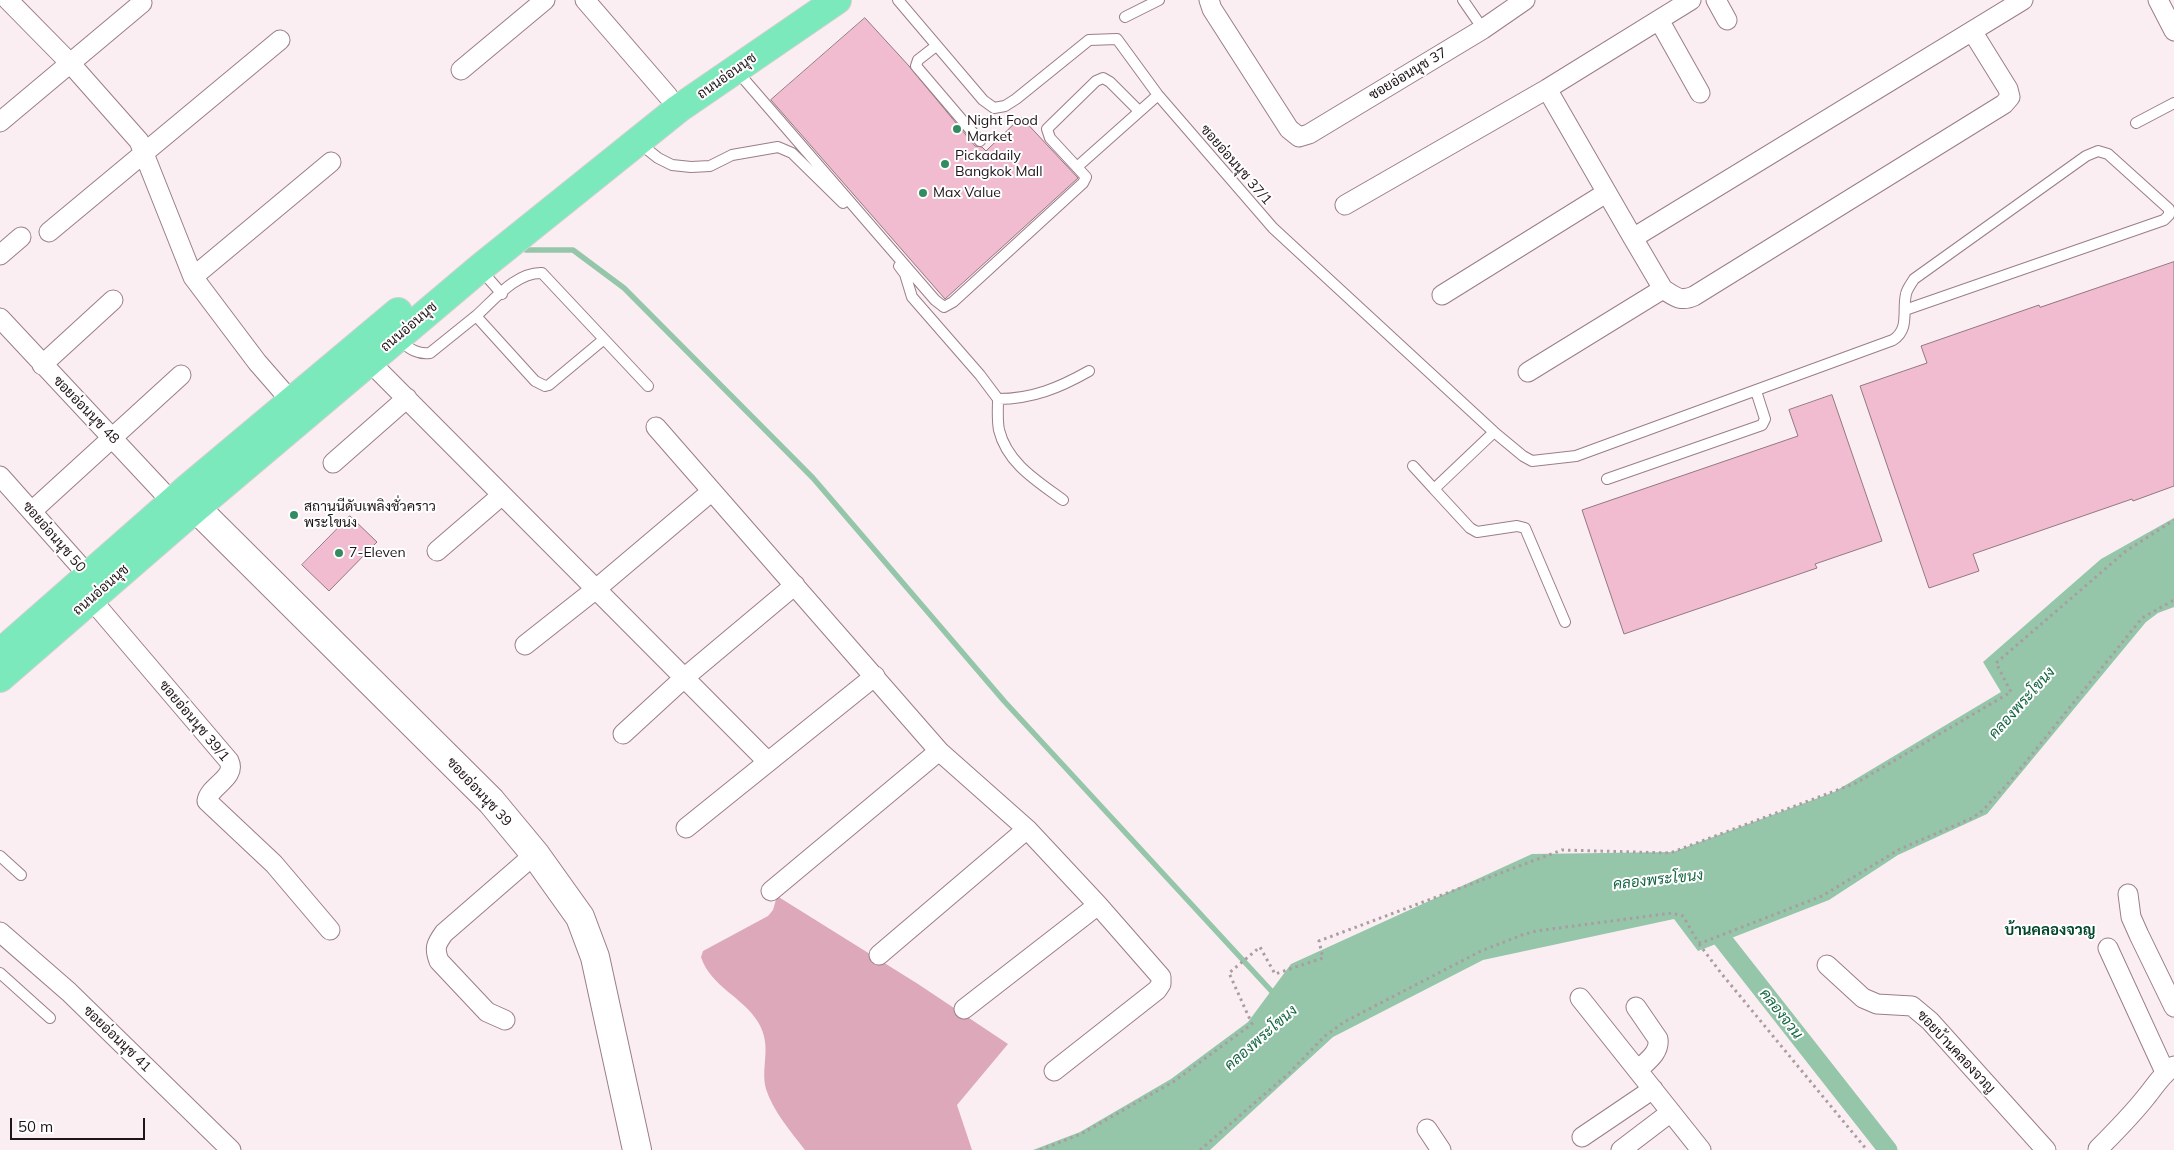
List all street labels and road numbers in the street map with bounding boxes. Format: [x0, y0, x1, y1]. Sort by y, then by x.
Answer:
street label: ซอยอ่อนนุช 37 [1366, 44, 1450, 104]
street label: ถนนอ่อนนุช [694, 49, 760, 103]
street label: ซอยอ่อนนุช 37/1 [1197, 122, 1275, 208]
street label: ถนนอ่อนนุช [377, 298, 441, 356]
street label: ซอยอ่อนนุช 48 [49, 372, 123, 448]
street label: ซอยอ่อนนุช 50 [19, 498, 89, 576]
street label: ถนนอ่อนนุช [70, 561, 132, 619]
street label: ซอยอ่อนนุช 39/1 [155, 677, 233, 765]
street label: ซอยอ่อนนุช 39 [443, 754, 515, 830]
street label: ซอยอ่อนนุช 41 [79, 1002, 155, 1076]
street label: ซอยบ้านคลองจวญ [1913, 1007, 1999, 1097]

